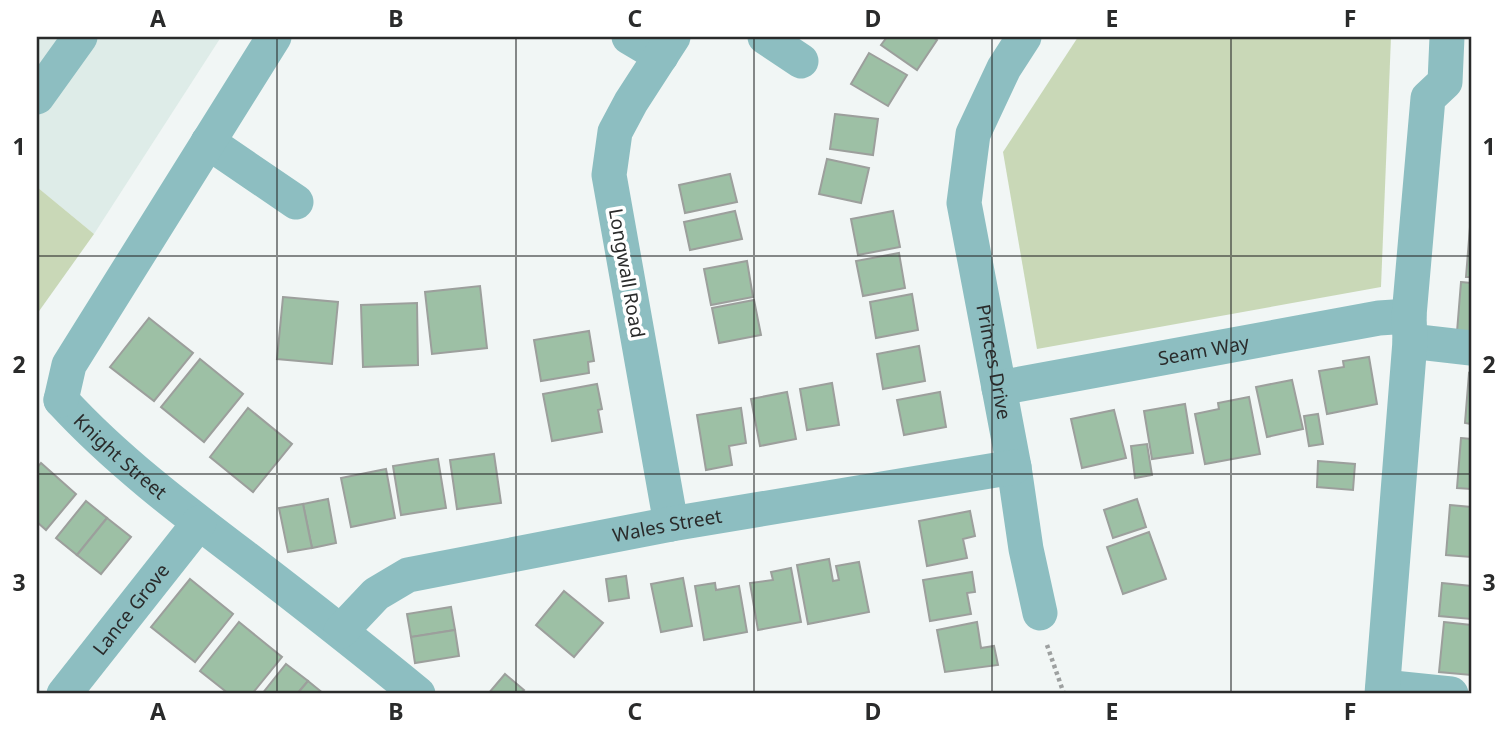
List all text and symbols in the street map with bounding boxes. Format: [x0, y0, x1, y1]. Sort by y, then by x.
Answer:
text: A [150, 2, 166, 34]
text: B [388, 2, 404, 34]
text: C [628, 2, 643, 34]
text: D [865, 2, 881, 34]
text: E [1106, 2, 1118, 34]
text: F [1344, 2, 1356, 34]
text: 1 [12, 130, 26, 162]
text: 1 [1482, 130, 1496, 162]
street label: Longwall Road [603, 206, 651, 340]
street label: Princes Drive [970, 302, 1018, 422]
street label: Seam Way [1156, 329, 1252, 371]
text: 2 [12, 348, 26, 380]
text: 2 [1482, 348, 1496, 380]
street label: Knight Street [68, 408, 173, 505]
street label: Wales Street [610, 503, 724, 548]
street label: Lance Grove [87, 558, 175, 660]
text: 3 [12, 566, 26, 598]
text: 3 [1482, 566, 1496, 598]
text: A [150, 695, 166, 727]
text: B [388, 695, 404, 727]
text: C [628, 695, 643, 727]
text: D [865, 695, 881, 727]
text: E [1106, 695, 1118, 727]
text: F [1344, 695, 1356, 727]

